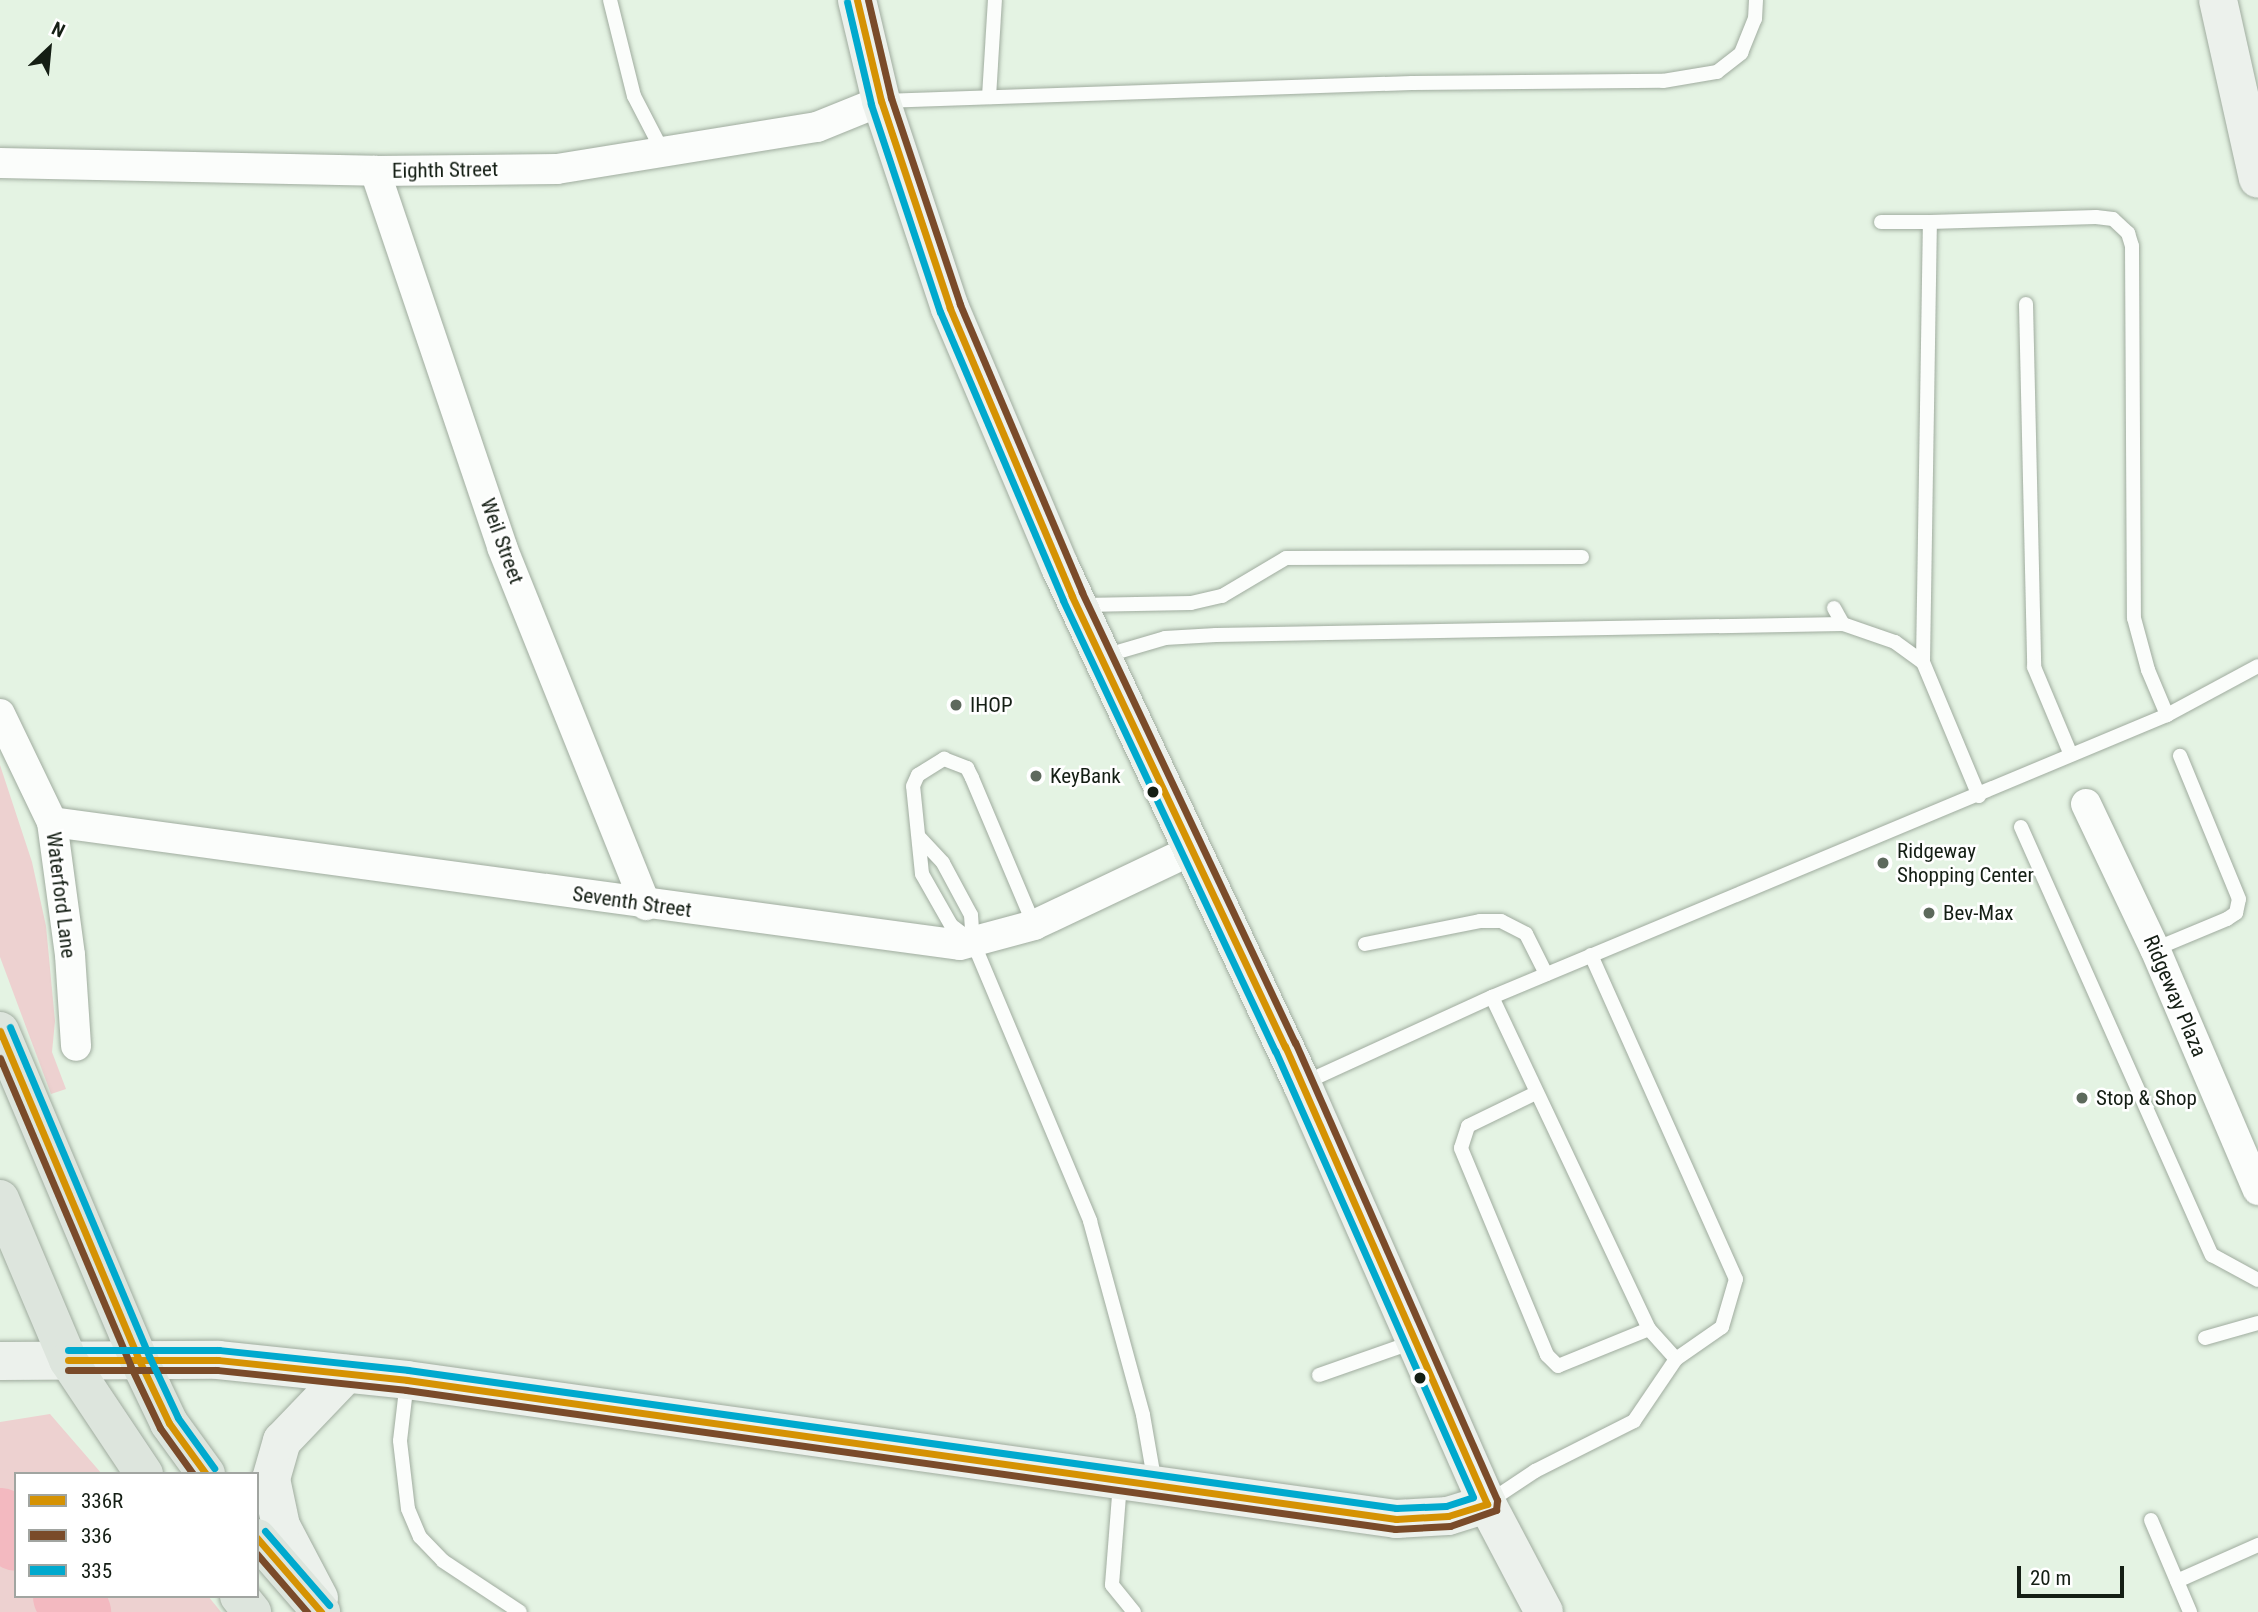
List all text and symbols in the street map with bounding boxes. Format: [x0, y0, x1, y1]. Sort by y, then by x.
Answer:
north arrow [14, 14, 84, 84]
text: N [48, 17, 69, 43]
street label: Eighth Street [392, 156, 498, 184]
street label: Weil Street [475, 495, 529, 587]
place label: IHOP [970, 692, 1013, 718]
marker: IHOP [948, 697, 964, 713]
place label: KeyBank [1050, 763, 1121, 789]
marker: KeyBank [1028, 768, 1044, 784]
unlabelled marker [1146, 785, 1160, 799]
street label: Waterford Lane [41, 830, 81, 960]
place label: Ridgeway Shopping Center [1897, 838, 2034, 888]
marker: Ridgeway Shopping Center [1875, 855, 1891, 871]
street label: Seventh Street [571, 881, 693, 923]
place label: Bev-Max [1943, 900, 2014, 926]
marker: Bev-Max [1921, 905, 1937, 921]
street label: Ridgeway Plaza [2138, 931, 2212, 1061]
place label: Stop & Shop [2096, 1085, 2197, 1111]
marker: Stop & Shop [2074, 1090, 2090, 1106]
unlabelled marker [1413, 1371, 1427, 1385]
legend [14, 1472, 259, 1598]
text: 336R [81, 1489, 123, 1513]
text: 336 [81, 1524, 112, 1548]
scale bar [2020, 1552, 2127, 1596]
text: 335 [81, 1559, 112, 1583]
text: 20 m [2030, 1566, 2071, 1590]

